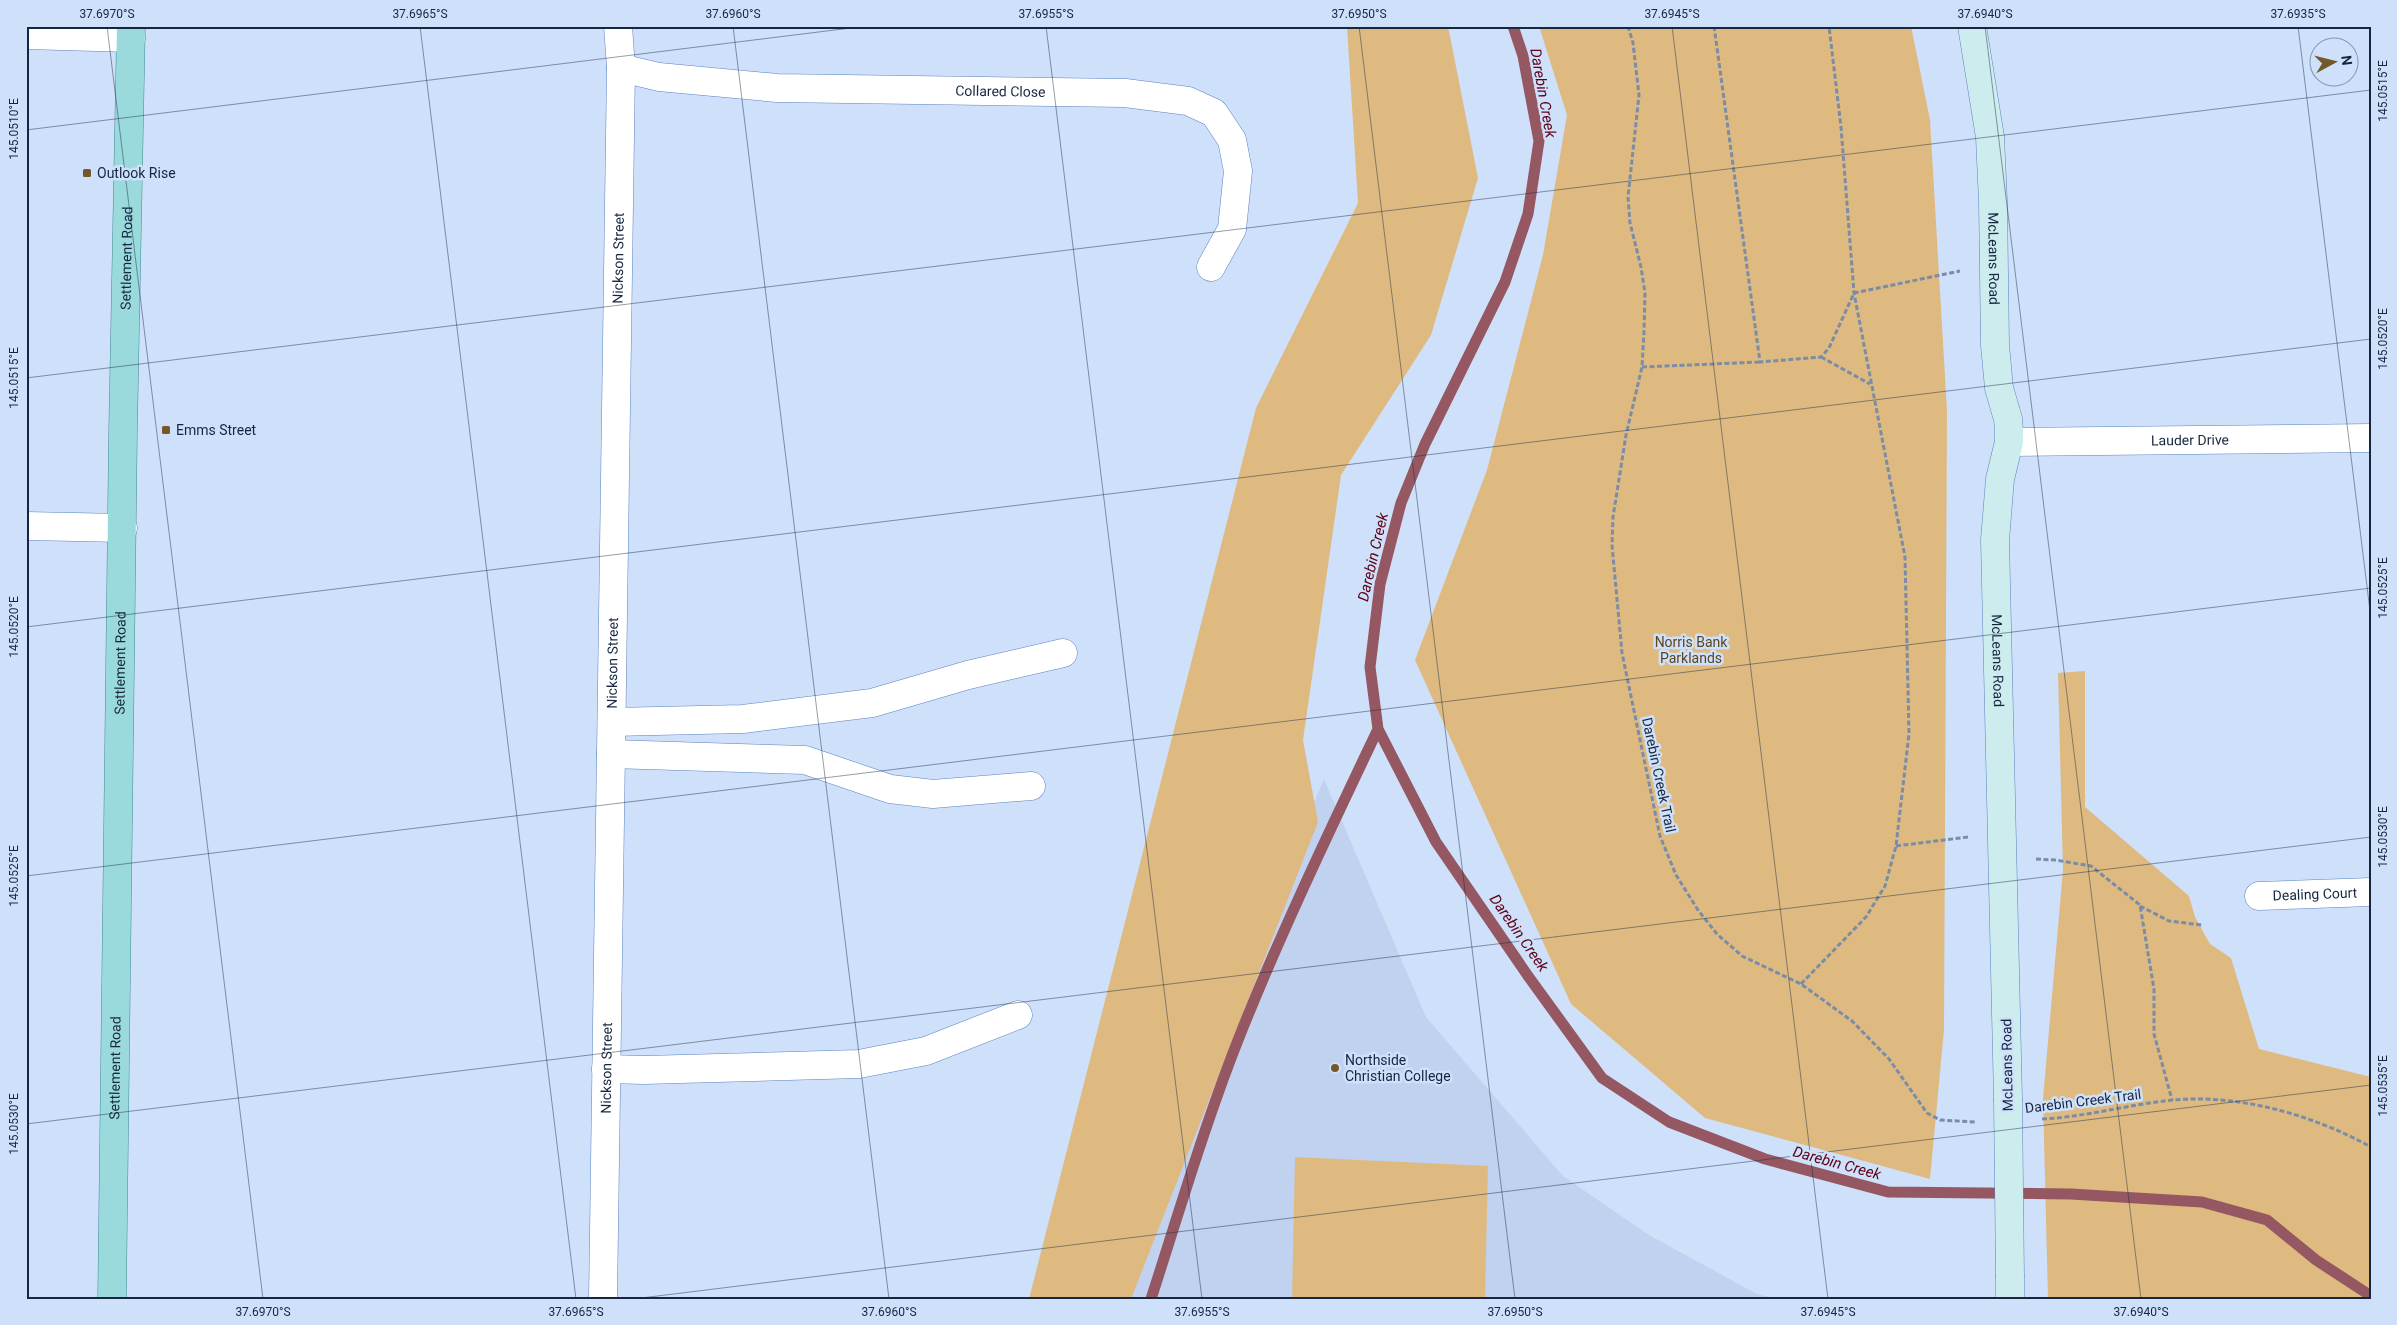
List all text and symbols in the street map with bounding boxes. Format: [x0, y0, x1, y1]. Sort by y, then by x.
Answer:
text: 37.6970°S [79, 7, 135, 21]
text: 37.6965°S [392, 7, 448, 21]
text: 37.6960°S [705, 7, 761, 21]
text: 37.6955°S [1018, 7, 1074, 21]
text: 37.6950°S [1331, 7, 1387, 21]
text: 37.6945°S [1644, 7, 1700, 21]
text: 37.6940°S [1957, 7, 2013, 21]
text: 37.6935°S [2270, 7, 2326, 21]
north arrow [2310, 38, 2360, 88]
water label: Darebin Creek [1526, 47, 1560, 140]
text: N [2338, 55, 2355, 66]
text: 145.0515°E [2376, 60, 2390, 122]
street label: Collared Close [955, 83, 1046, 100]
text: 145.0510°E [7, 98, 21, 160]
place label: Outlook Rise [97, 165, 176, 181]
marker: Outlook Rise [81, 167, 93, 179]
street label: Settlement Road [117, 206, 135, 310]
street label: Nickson Street [610, 212, 627, 304]
street label: McLeans Road [1985, 212, 2002, 305]
text: 145.0520°E [2376, 308, 2390, 370]
text: 145.0515°E [7, 347, 21, 409]
place label: Emms Street [176, 422, 257, 438]
marker: Emms Street [160, 424, 172, 436]
street label: Lauder Drive [2151, 432, 2229, 448]
water label: Darebin Creek [1354, 510, 1392, 603]
text: 145.0525°E [2376, 557, 2390, 619]
text: 145.0520°E [7, 596, 21, 658]
street label: Settlement Road [111, 611, 129, 715]
street label: McLeans Road [1989, 614, 2007, 707]
street label: Nickson Street [604, 617, 621, 709]
park label: Norris Bank Parklands [1655, 634, 1728, 666]
street label: Darebin Creek Trail [1639, 716, 1679, 834]
text: 145.0530°E [2376, 806, 2390, 868]
text: 145.0525°E [7, 845, 21, 907]
street label: Dealing Court [2272, 884, 2358, 904]
water label: Darebin Creek [1486, 891, 1553, 976]
street label: Settlement Road [106, 1016, 124, 1120]
street label: McLeans Road [1998, 1019, 2016, 1111]
street label: Nickson Street [598, 1022, 615, 1114]
place label: Northside Christian College [1345, 1052, 1451, 1084]
text: 145.0535°E [2376, 1055, 2390, 1117]
marker: Northside Christian College [1329, 1062, 1341, 1074]
street label: Darebin Creek Trail [2024, 1086, 2142, 1116]
text: 145.0530°E [7, 1093, 21, 1155]
water label: Darebin Creek [1791, 1143, 1884, 1184]
text: 37.6970°S [235, 1305, 291, 1319]
text: 37.6965°S [548, 1305, 604, 1319]
text: 37.6960°S [861, 1305, 917, 1319]
text: 37.6955°S [1174, 1305, 1230, 1319]
text: 37.6950°S [1487, 1305, 1543, 1319]
text: 37.6945°S [1800, 1305, 1856, 1319]
text: 37.6940°S [2113, 1305, 2169, 1319]

